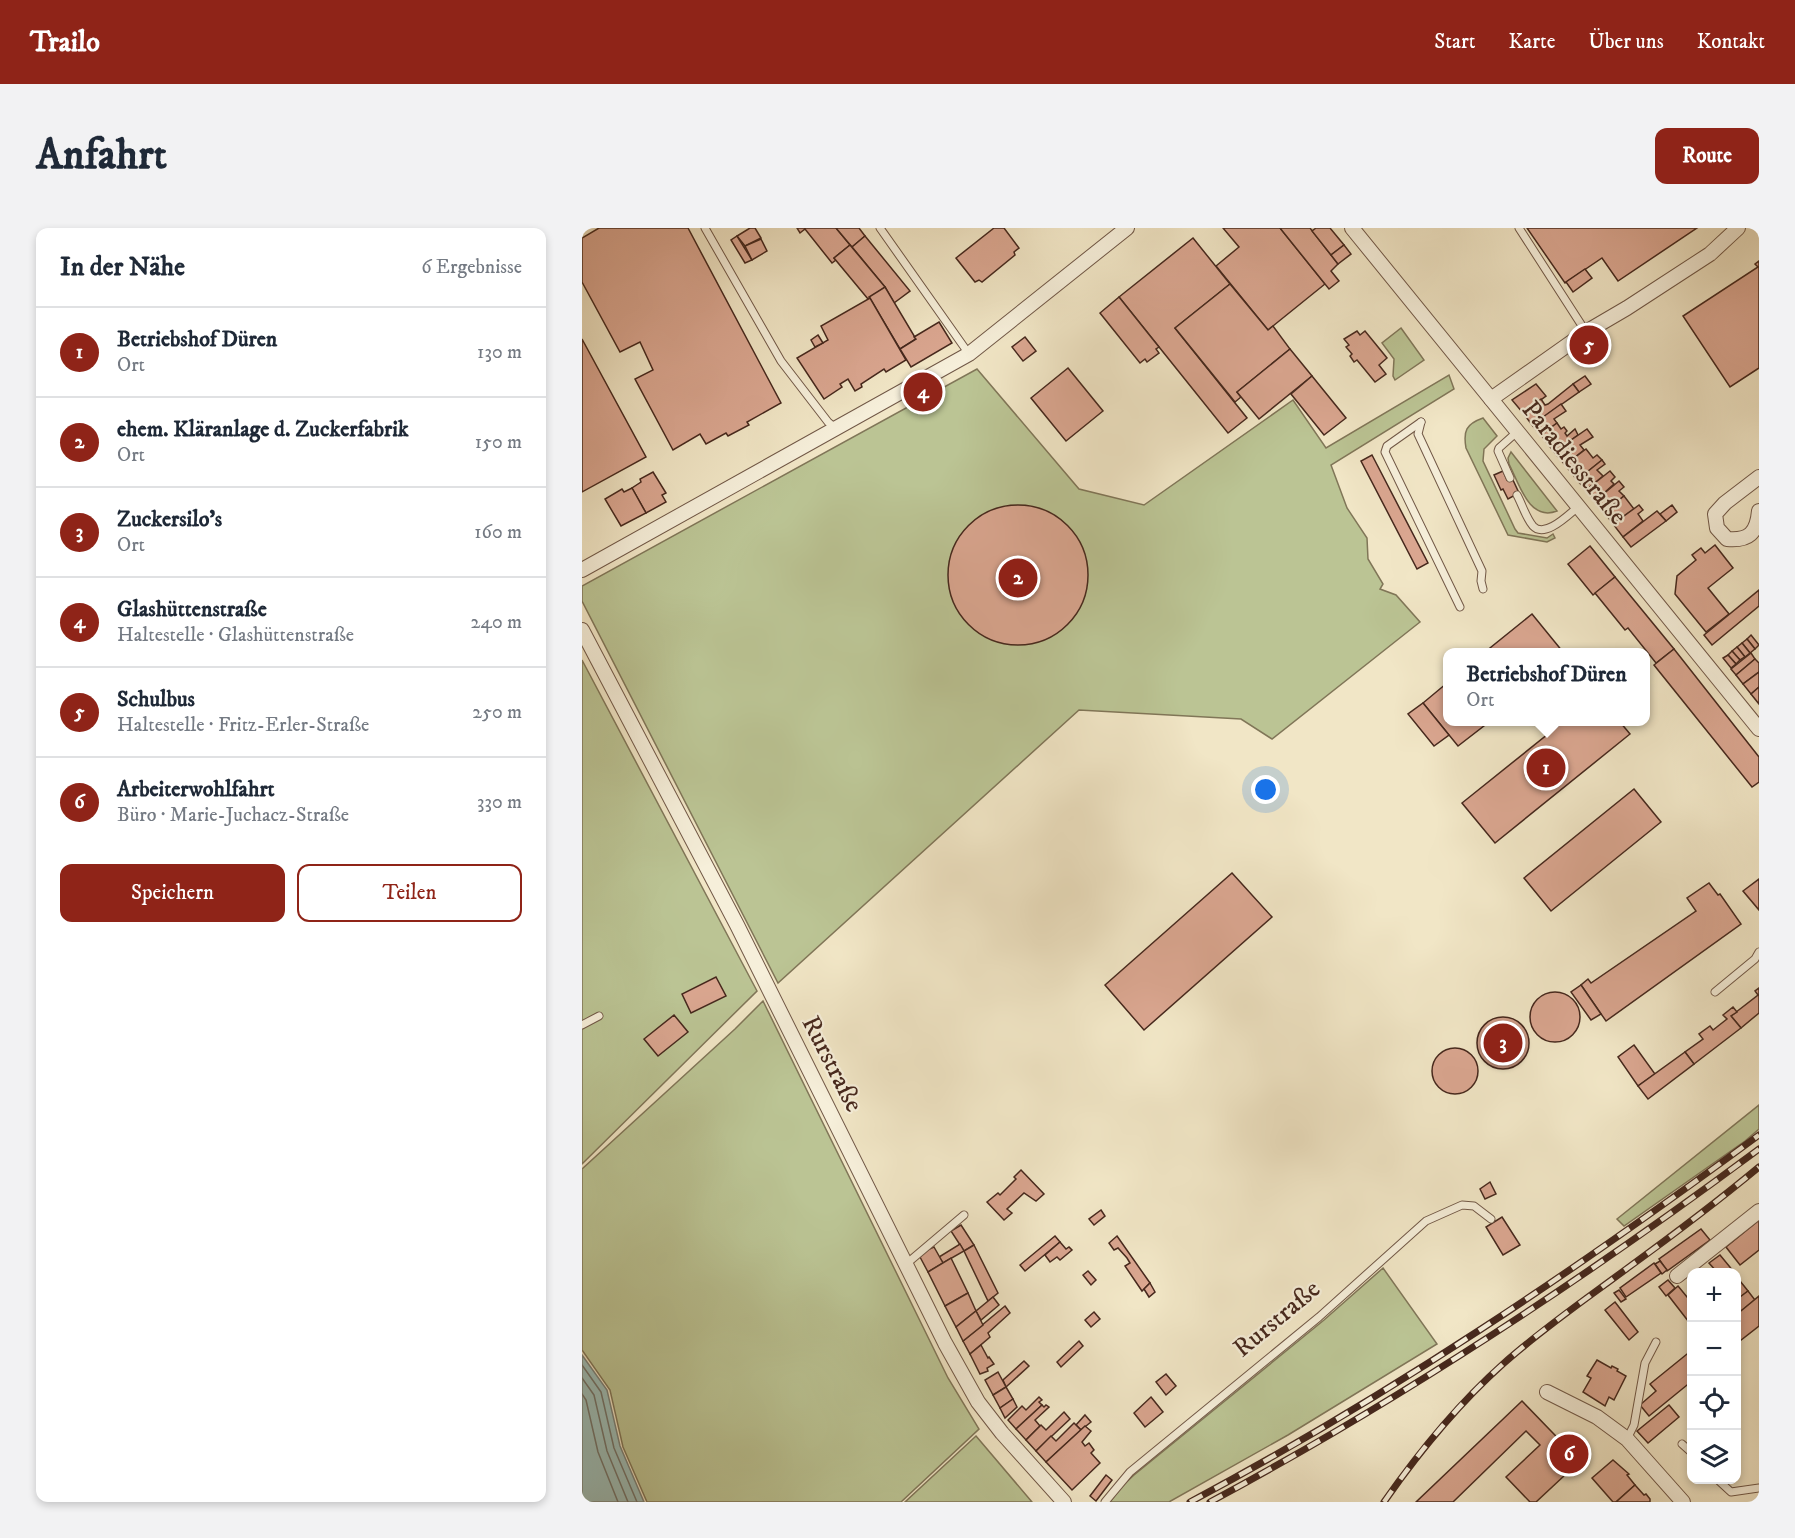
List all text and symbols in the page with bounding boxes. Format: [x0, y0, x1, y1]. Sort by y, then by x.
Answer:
text: Trailo [30, 25, 100, 60]
text: Start [1434, 29, 1476, 55]
text: Karte [1509, 29, 1555, 55]
text: Über uns [1588, 29, 1664, 55]
text: Kontakt [1697, 29, 1765, 55]
button: Route [1655, 128, 1759, 184]
text: Anfahrt [36, 130, 167, 182]
text: In der Nähe [60, 251, 185, 284]
text: 6 Ergebnisse [421, 255, 522, 280]
pin: 5 [1570, 322, 1608, 368]
text: Betriebshof Düren [117, 326, 277, 353]
text: 1 [76, 340, 83, 365]
text: 130 m [477, 340, 522, 365]
text: Ort [117, 353, 145, 378]
pin: 4 [904, 370, 942, 414]
street label: Paradiesstraße [1514, 394, 1634, 532]
text: ehem. Kläranlage d. Zuckerfabrik [117, 416, 409, 443]
text: 2 [75, 430, 84, 455]
text: 150 m [475, 430, 522, 455]
text: Ort [117, 443, 145, 468]
text: Zuckersilo's [117, 506, 222, 533]
text: 3 [76, 520, 83, 545]
text: 160 m [474, 520, 522, 545]
text: Ort [117, 533, 145, 558]
pin: 2 [998, 556, 1038, 600]
text: Glashüttenstraße [117, 596, 267, 623]
text: 4 [74, 610, 85, 635]
text: 240 m [471, 610, 522, 635]
text: Haltestelle · Glashüttenstraße [117, 623, 354, 648]
popup [1443, 648, 1650, 726]
text: Betriebshof Düren [1466, 661, 1627, 688]
text: Schulbus [117, 686, 195, 713]
text: Ort [1466, 688, 1494, 713]
text: 5 [75, 700, 84, 725]
text: 250 m [472, 700, 522, 725]
text: Haltestelle · Fritz-Erler-Straße [117, 713, 369, 738]
pin: 1 [1526, 746, 1566, 790]
your location [1251, 775, 1280, 804]
text: Arbeiterwohlfahrt [117, 776, 275, 803]
text: 6 [74, 790, 85, 815]
text: 330 m [477, 790, 522, 815]
text: Büro · Marie-Juchacz-Straße [117, 803, 349, 828]
button: Speichern [60, 864, 285, 922]
button: Teilen [297, 864, 522, 922]
street label: Rurstraße [794, 1010, 870, 1118]
pin: 3 [1484, 1020, 1522, 1066]
map controls [1687, 1268, 1741, 1484]
button: + [1687, 1268, 1741, 1322]
street label: Rurstraße [1227, 1273, 1327, 1365]
button: − [1687, 1322, 1741, 1376]
button: locate [1687, 1376, 1741, 1430]
button: layers [1687, 1430, 1741, 1484]
pin: 6 [1550, 1432, 1588, 1476]

